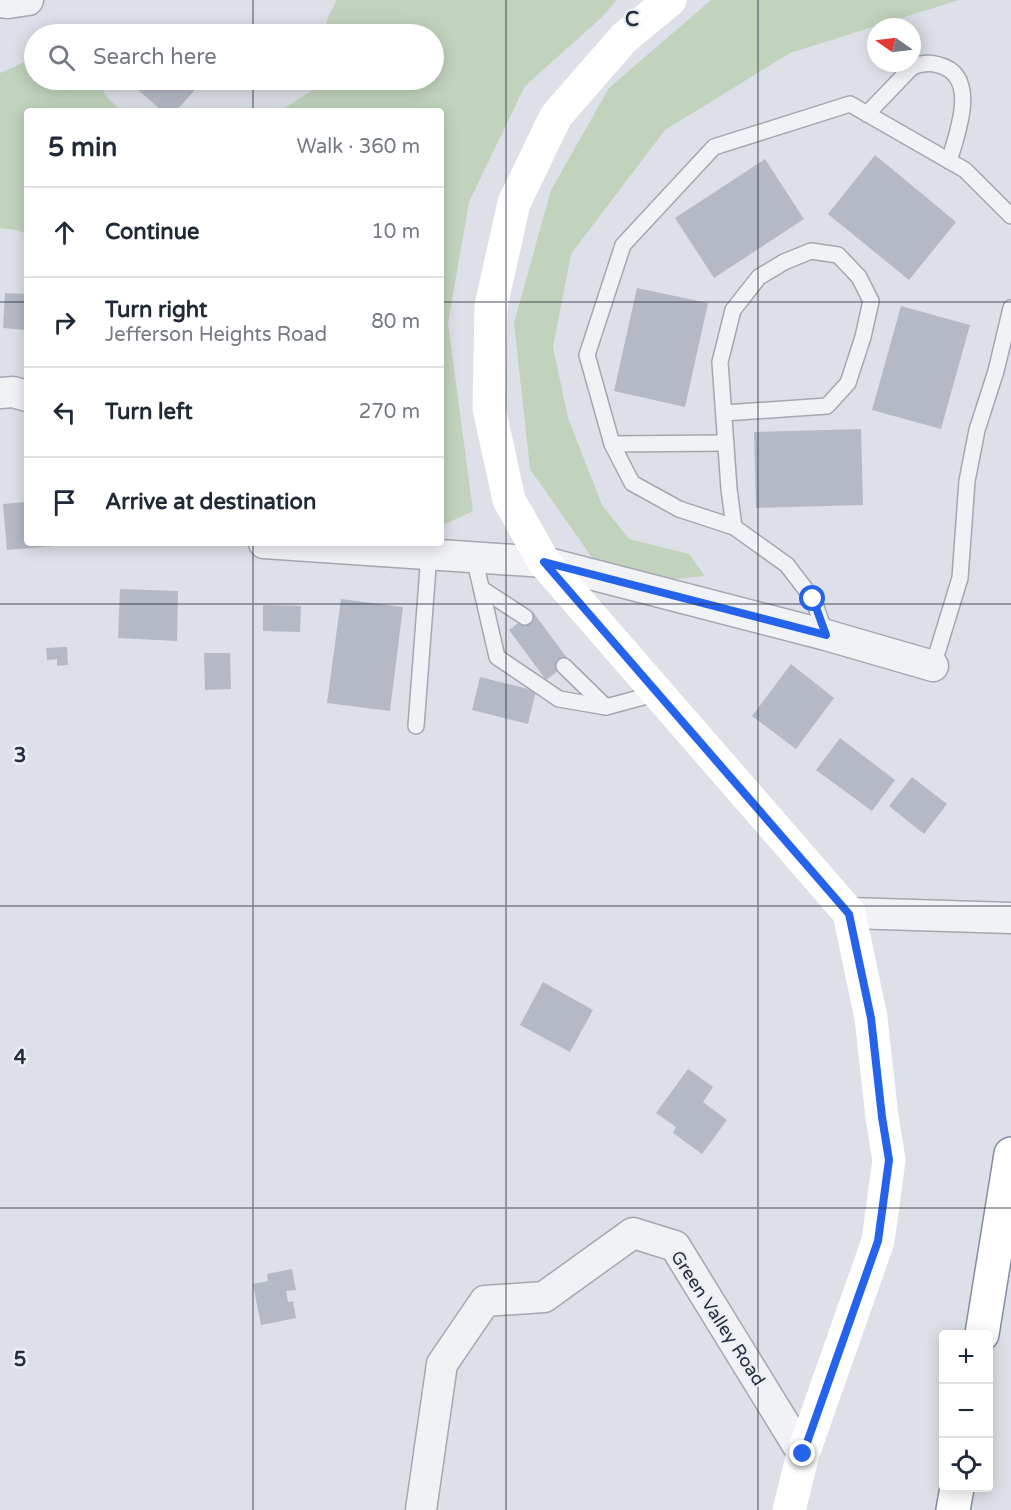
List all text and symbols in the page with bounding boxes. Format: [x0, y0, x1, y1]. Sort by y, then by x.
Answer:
text: C [625, 8, 639, 32]
north arrow [867, 18, 921, 72]
search box [24, 24, 444, 90]
icon: search [45, 41, 78, 74]
text: Search here [93, 44, 217, 70]
text: 5 min [48, 132, 117, 163]
text: Walk · 360 m [297, 135, 420, 159]
icon: ahead [48, 216, 81, 249]
text: Continue [105, 219, 200, 245]
text: 10 m [371, 220, 420, 244]
text: Turn right [105, 297, 207, 323]
icon: right [48, 306, 81, 339]
text: 80 m [371, 310, 420, 334]
text: Jefferson Heights Road [105, 323, 327, 347]
icon: left [48, 396, 81, 429]
text: Turn left [105, 399, 193, 425]
text: 270 m [359, 400, 420, 424]
icon: arrive [48, 486, 81, 519]
text: Arrive at destination [105, 489, 316, 515]
route start [799, 585, 825, 611]
text: 3 [14, 744, 26, 768]
text: 4 [14, 1046, 27, 1070]
street label: Green Valley Road [666, 1246, 770, 1390]
map controls [939, 1330, 993, 1492]
button: + [939, 1330, 993, 1384]
text: 5 [14, 1348, 26, 1372]
button: − [939, 1384, 993, 1438]
button: locate [939, 1438, 993, 1492]
route end [789, 1440, 815, 1466]

